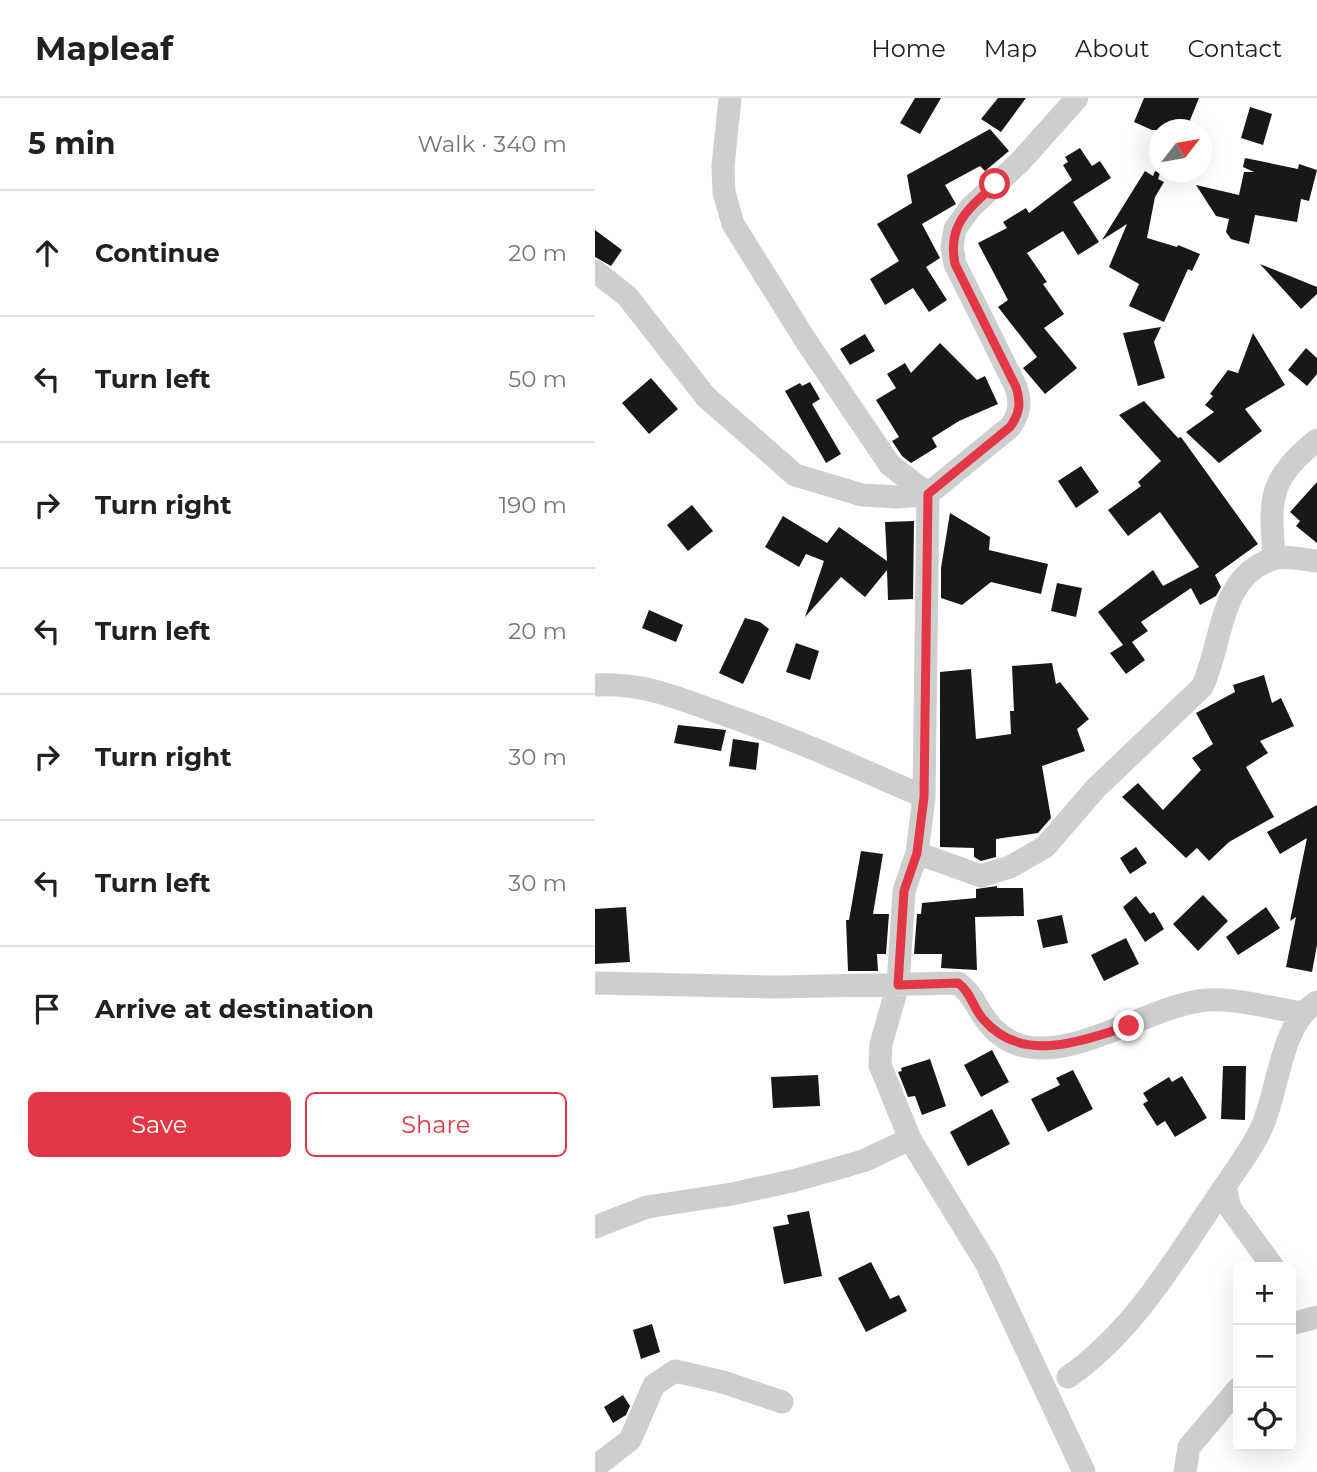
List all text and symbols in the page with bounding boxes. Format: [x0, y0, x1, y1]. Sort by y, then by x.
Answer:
text: Mapleaf [35, 28, 173, 68]
text: Home [871, 34, 946, 63]
text: Map [984, 34, 1037, 63]
text: About [1075, 34, 1149, 63]
text: Contact [1187, 34, 1282, 63]
north arrow [1149, 119, 1212, 182]
text: 5 min [28, 125, 116, 162]
text: Walk · 340 m [418, 130, 567, 158]
route start [979, 168, 1010, 199]
icon: ahead [28, 234, 66, 272]
text: Continue [95, 237, 220, 269]
text: 20 m [508, 239, 567, 267]
icon: left [28, 360, 66, 398]
text: Turn left [95, 363, 211, 395]
text: 50 m [508, 365, 567, 393]
icon: right [28, 486, 66, 524]
text: Turn right [95, 489, 231, 521]
text: 190 m [499, 491, 567, 519]
icon: left [28, 612, 66, 650]
text: Turn left [95, 615, 211, 647]
text: 20 m [508, 617, 567, 645]
icon: right [28, 738, 66, 776]
text: Turn right [95, 741, 231, 773]
text: 30 m [508, 743, 567, 771]
icon: left [28, 864, 66, 902]
text: Turn left [95, 867, 211, 899]
text: 30 m [508, 869, 567, 897]
icon: arrive [28, 990, 66, 1028]
text: Arrive at destination [95, 993, 374, 1025]
route end [1113, 1010, 1144, 1041]
button: Save [28, 1092, 291, 1157]
button: Share [305, 1092, 567, 1157]
map controls [1233, 1262, 1296, 1451]
button: + [1233, 1262, 1296, 1325]
button: − [1233, 1325, 1296, 1388]
button: locate [1233, 1388, 1296, 1451]

